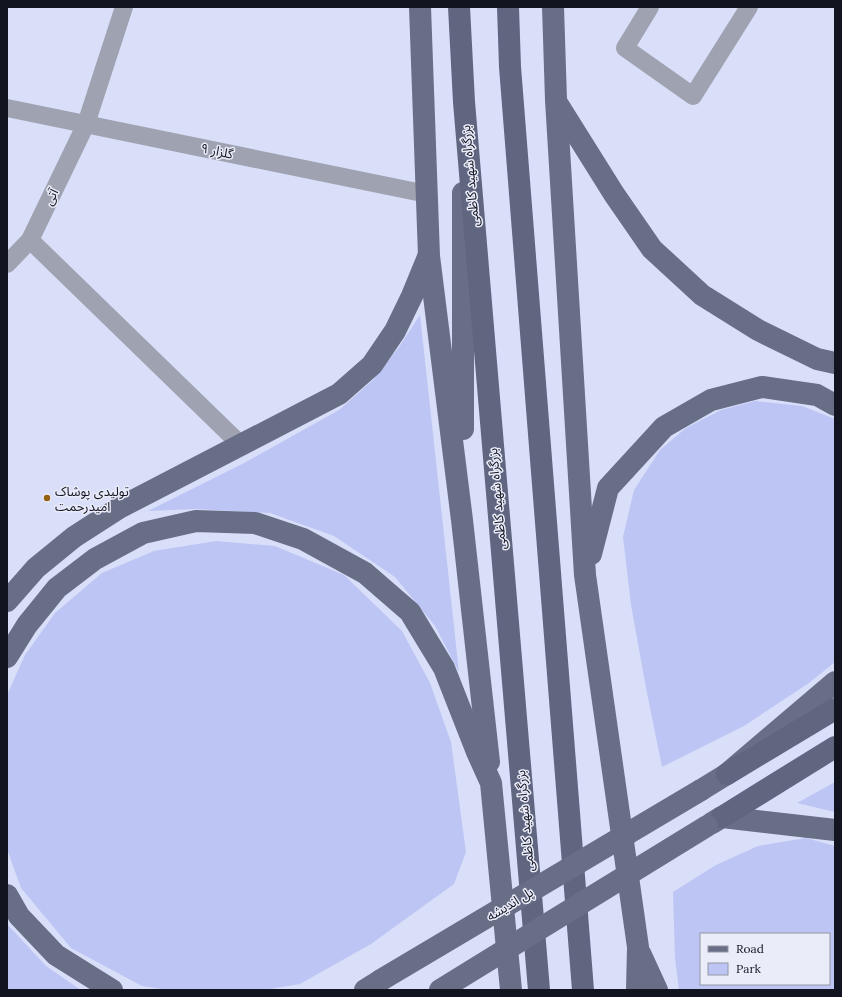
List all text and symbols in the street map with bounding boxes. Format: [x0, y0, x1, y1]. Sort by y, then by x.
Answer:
street label: بزرگراه شهید کاظمی [457, 125, 483, 227]
street label: گلزار ۹ [199, 139, 235, 163]
street label: آتی [40, 185, 63, 208]
street label: بزرگراه شهید کاظمی [484, 448, 510, 550]
place label: تولیدی پوشاک امیدرحمت [55, 483, 129, 515]
marker: تولیدی پوشاک امیدرحمت [42, 493, 52, 503]
street label: بزرگراه شهید کاظمی [512, 770, 538, 872]
street label: پل اندیشه [484, 883, 537, 926]
legend [700, 933, 830, 985]
text: Road [736, 941, 764, 956]
text: Park [736, 961, 762, 976]

